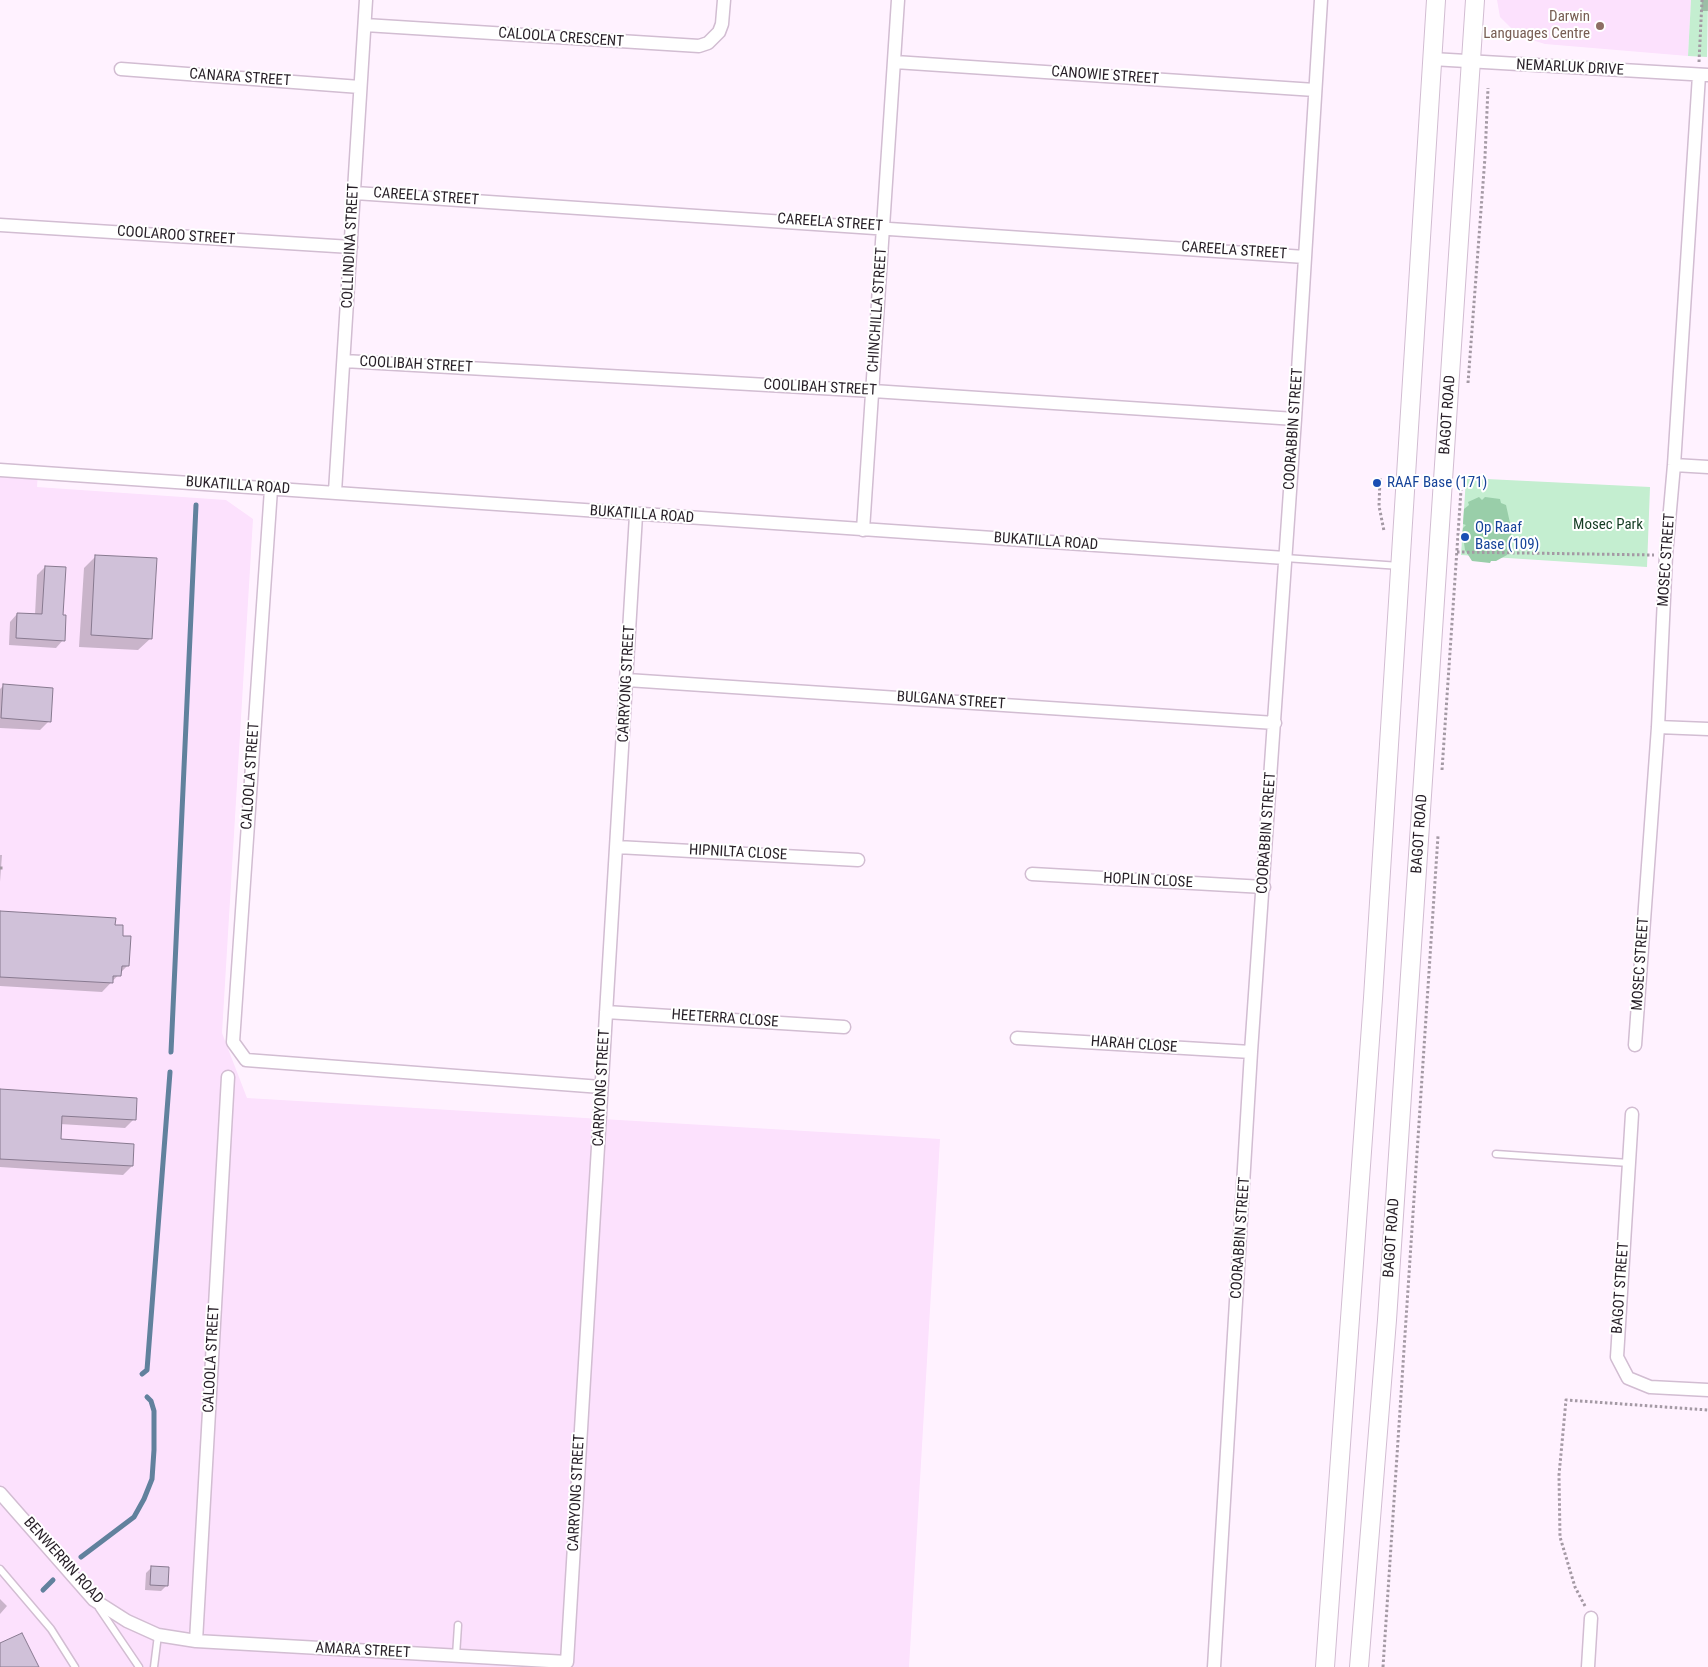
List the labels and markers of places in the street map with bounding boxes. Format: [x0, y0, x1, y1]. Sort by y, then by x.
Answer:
place label: Darwin Languages Centre [1483, 8, 1590, 43]
marker: Darwin Languages Centre [1594, 20, 1606, 32]
place label: RAAF Base (171) [1387, 474, 1487, 492]
marker: RAAF Base (171) [1371, 477, 1383, 489]
place label: Op Raaf Base (109) [1475, 519, 1539, 554]
marker: Op Raaf Base (109) [1459, 531, 1471, 543]

